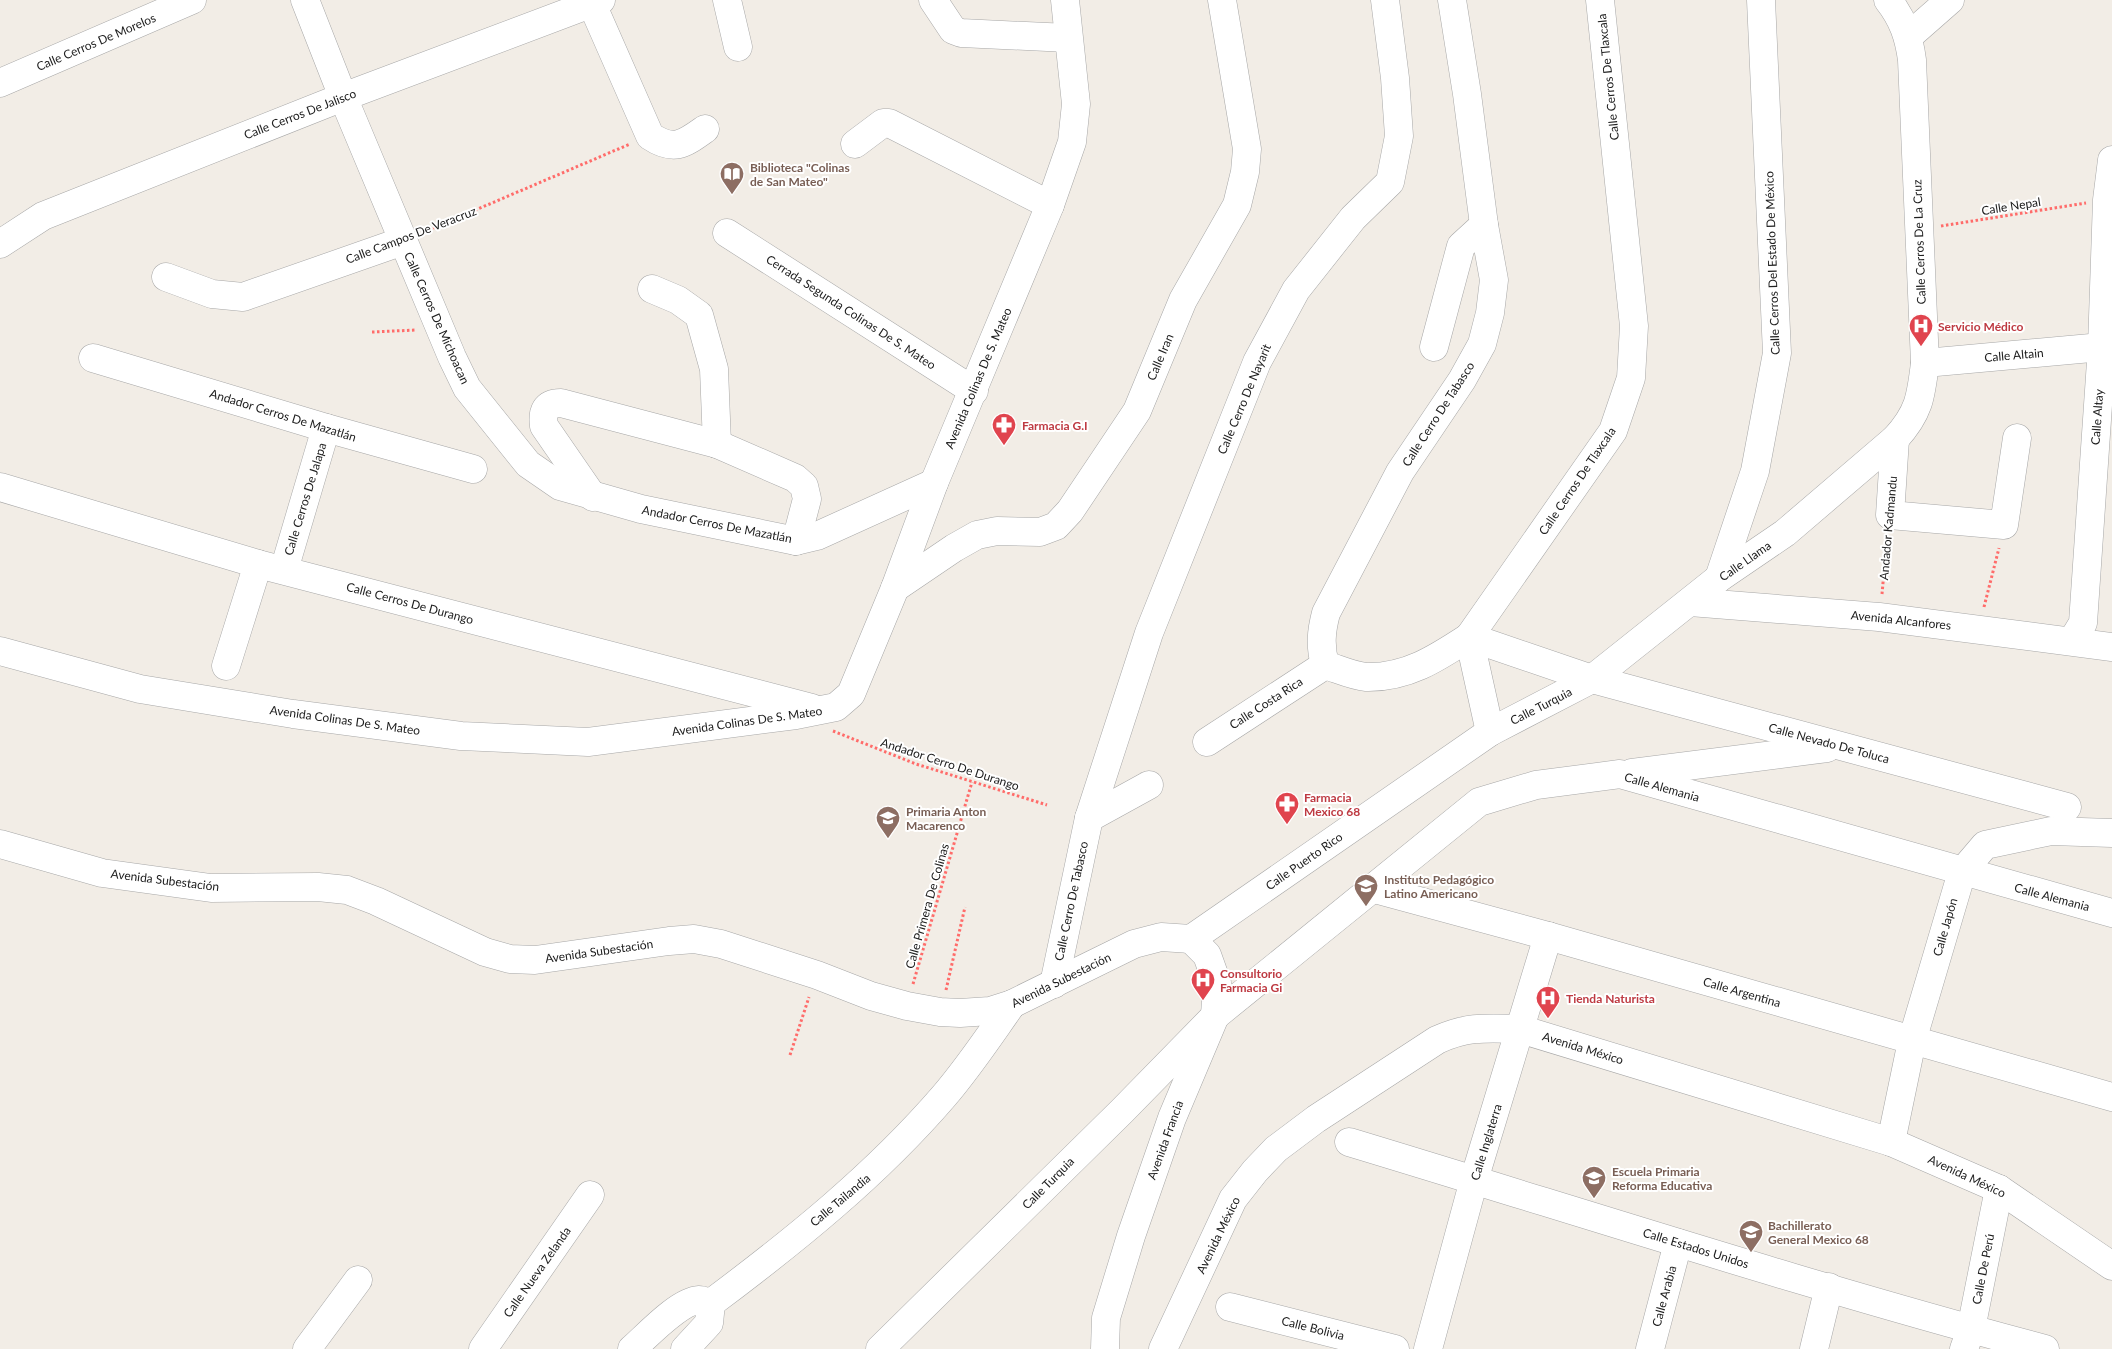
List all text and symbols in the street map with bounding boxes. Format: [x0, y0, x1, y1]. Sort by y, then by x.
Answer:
street label: Calle Cerros De Morelos [34, 10, 158, 74]
street label: Calle Cerros De Tlaxcala [1594, 13, 1622, 141]
street label: Calle Cerros De Jalisco [242, 86, 358, 142]
place label: Biblioteca "Colinas de San Mateo" [750, 160, 850, 189]
library icon: Biblioteca "Colinas de San Mateo" [719, 161, 745, 195]
street label: Calle Cerros Del Estado De México [1761, 171, 1783, 355]
street label: Calle Cerros De La Cruz [1909, 179, 1929, 305]
street label: Calle Nepal [1980, 194, 2042, 218]
street label: Calle Campos De Veracruz [344, 203, 479, 267]
street label: Calle Cerros De Michoacan [401, 250, 473, 386]
street label: Cerrada Segunda Colinas De S. Mateo [763, 251, 939, 373]
street label: Avenida Colinas De S. Mateo [941, 305, 1015, 451]
hospital icon: Servicio Médico [1908, 313, 1934, 347]
place label: Servicio Médico [1938, 319, 2024, 334]
street label: Calle Iran [1143, 331, 1177, 383]
street label: Calle Cerro De Nayarit [1214, 341, 1274, 456]
street label: Calle Altain [1984, 345, 2044, 365]
street label: Calle Cerro De Tabasco [1399, 359, 1478, 469]
street label: Andador Cerros De Mazatlán [208, 386, 358, 444]
street label: Calle Altay [2088, 388, 2106, 445]
pharmacy icon: Farmacia G.I [991, 412, 1017, 446]
place label: Farmacia G.I [1022, 418, 1088, 433]
street label: Calle Cerros De Tlaxcala [1535, 424, 1619, 538]
street label: Calle Cerros De Jalapa [281, 441, 329, 557]
street label: Andador Kadmandu [1876, 475, 1900, 581]
street label: Andador Cerros De Mazatlán [641, 502, 793, 546]
street label: Calle Llama [1716, 538, 1774, 584]
street label: Calle Cerros De Durango [345, 579, 475, 627]
street label: Avenida Alcanfores [1850, 607, 1952, 633]
street label: Calle Costa Rica [1227, 674, 1305, 732]
street label: Calle Turquia [1507, 684, 1575, 728]
street label: Avenida Colinas De S. Mateo [269, 702, 421, 738]
street label: Avenida Colinas De S. Mateo [671, 703, 823, 739]
street label: Calle Nevado De Toluca [1767, 720, 1891, 766]
street label: Andador Cerro De Durango [879, 734, 1021, 794]
street label: Calle Alemania [1623, 769, 1701, 805]
place label: Farmacia Mexico 68 [1304, 790, 1360, 819]
pharmacy icon: Farmacia Mexico 68 [1274, 791, 1300, 825]
place label: Primaria Anton Macarenco [906, 804, 986, 833]
school or university icon: Primaria Anton Macarenco [875, 805, 901, 839]
street label: Calle Puerto Rico [1263, 829, 1346, 893]
street label: Calle Cerro De Tabasco [1051, 840, 1091, 962]
street label: Calle Primera De Colinas [902, 842, 952, 970]
street label: Avenida Subestación [110, 866, 220, 894]
place label: Instituto Pedagógico Latino Americano [1384, 872, 1494, 901]
school or university icon: Instituto Pedagógico Latino Americano [1353, 873, 1379, 907]
street label: Calle Alemania [2013, 880, 2091, 914]
street label: Calle Japón [1930, 896, 1960, 958]
street label: Avenida Subestación [544, 936, 654, 966]
street label: Avenida Subestación [1009, 949, 1113, 1011]
place label: Consultorio Farmacia Gi [1220, 966, 1282, 995]
hospital icon: Consultorio Farmacia Gi [1190, 967, 1216, 1001]
street label: Calle Argentina [1701, 974, 1783, 1010]
hospital icon: Tienda Naturista [1535, 985, 1561, 1019]
place label: Tienda Naturista [1566, 991, 1655, 1006]
street label: Avenida México [1541, 1029, 1625, 1067]
street label: Avenida Francia [1144, 1098, 1186, 1182]
street label: Calle Inglaterra [1467, 1102, 1505, 1182]
street label: Avenida México [1926, 1151, 2008, 1201]
street label: Calle Turquia [1019, 1154, 1077, 1212]
place label: Escuela Primaria Reforma Educativa [1612, 1164, 1712, 1193]
school or university icon: Escuela Primaria Reforma Educativa [1581, 1165, 1607, 1199]
street label: Calle Tailandia [807, 1170, 873, 1230]
street label: Avenida México [1193, 1194, 1243, 1276]
place label: Bachillerato General Mexico 68 [1768, 1218, 1869, 1247]
school or university icon: Bachillerato General Mexico 68 [1738, 1219, 1764, 1253]
street label: Calle Nueva Zelanda [500, 1224, 574, 1320]
street label: Calle Estados Unidos [1641, 1225, 1751, 1271]
street label: Calle De Perú [1969, 1232, 1997, 1306]
street label: Calle Arabia [1649, 1264, 1679, 1328]
street label: Calle Bolivia [1280, 1313, 1346, 1343]

